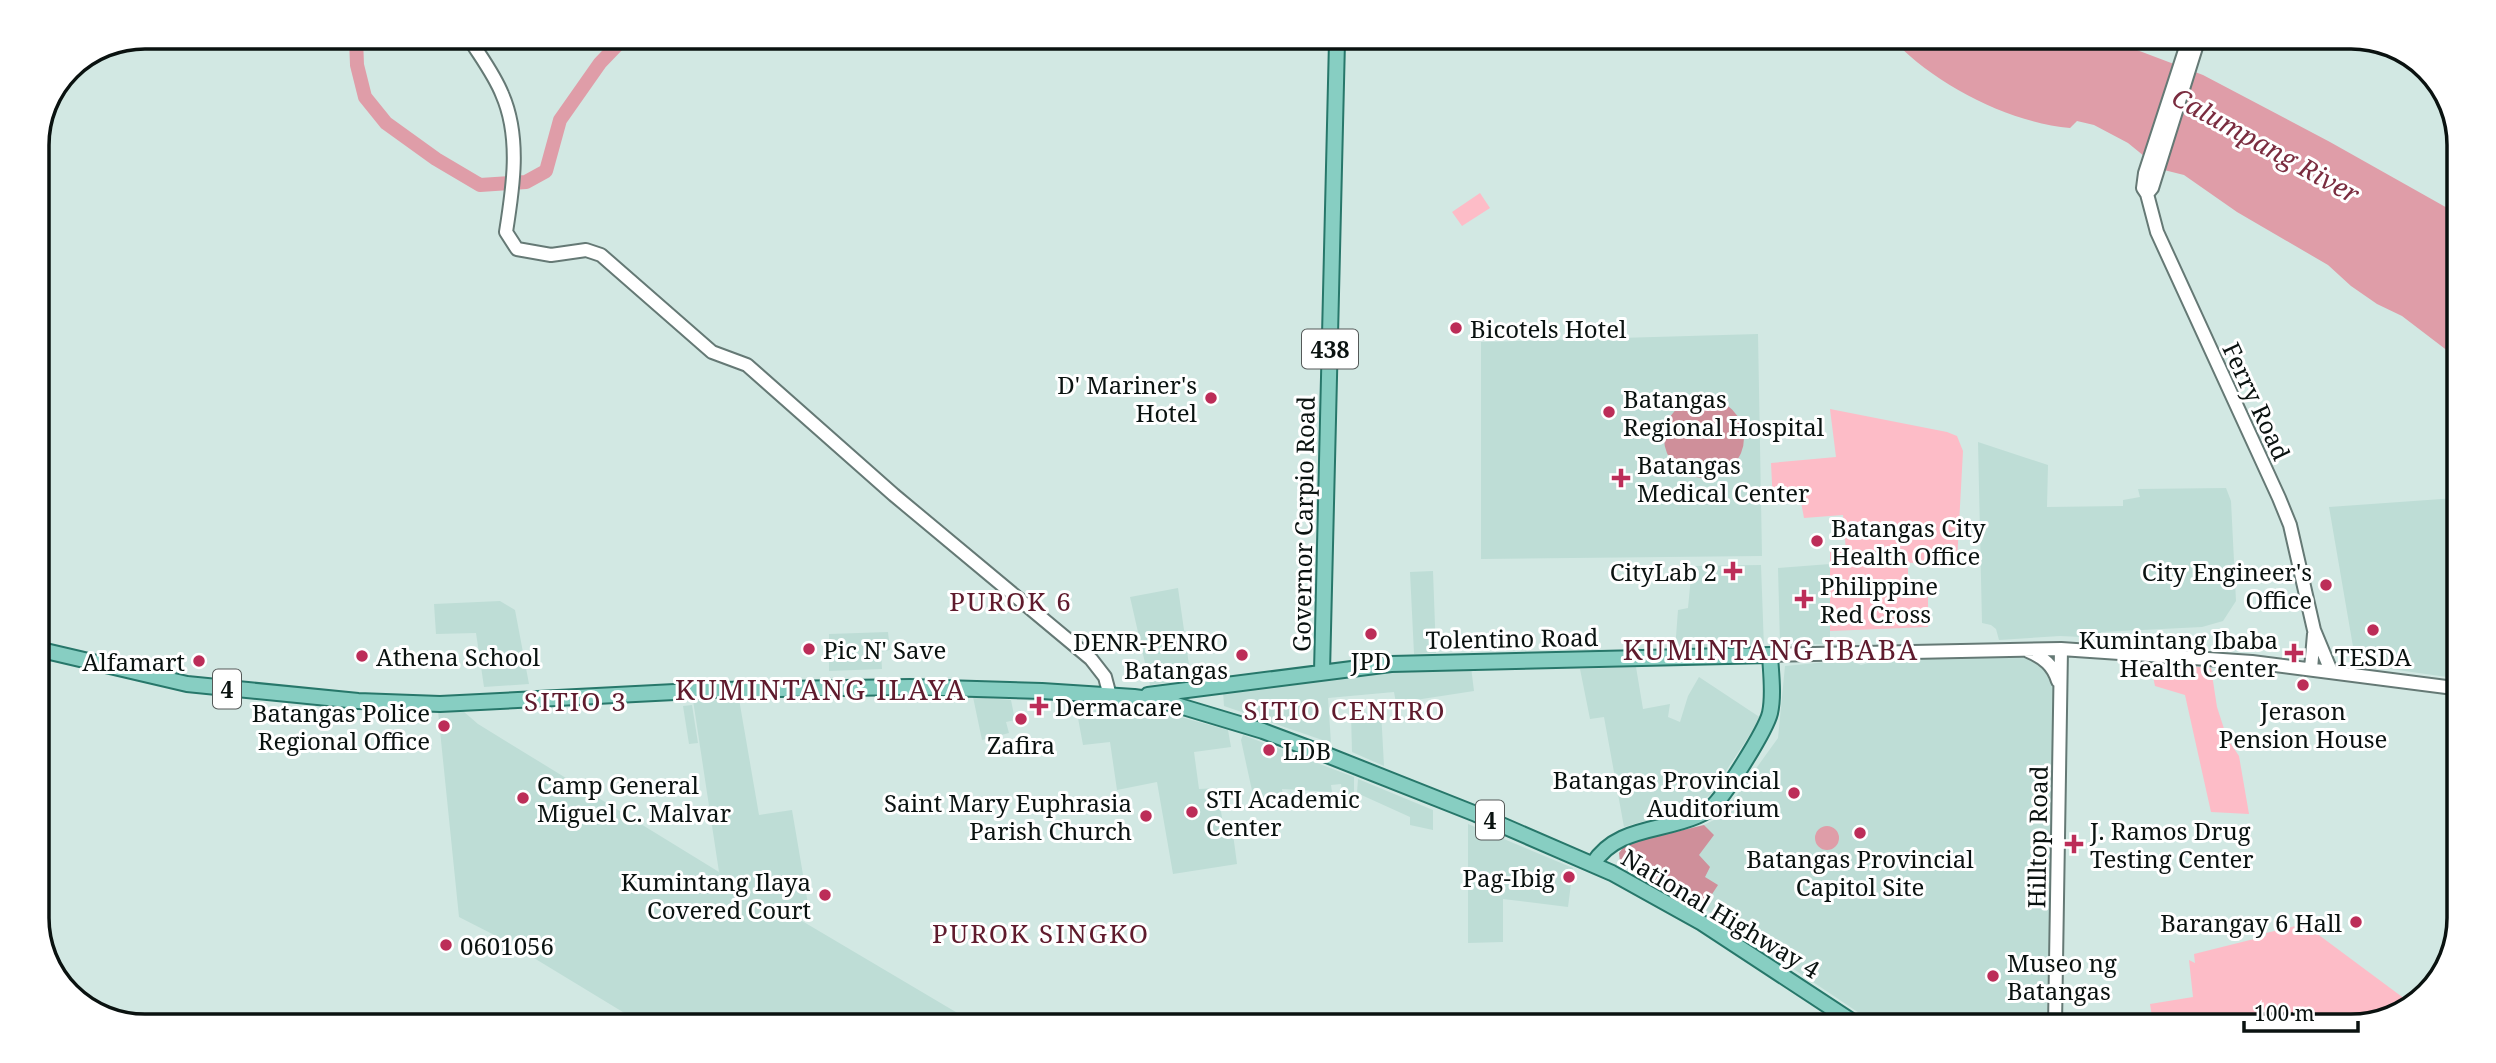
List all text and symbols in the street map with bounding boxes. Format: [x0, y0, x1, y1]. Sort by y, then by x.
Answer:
water label: Calumpang River [2166, 79, 2367, 212]
place label: Bicotels Hotel [1470, 312, 1627, 345]
marker: Bicotels Hotel [1448, 320, 1464, 336]
road number: 438 [1302, 330, 1358, 368]
street label: Ferry Road [2215, 337, 2299, 465]
place label: D' Mariner's Hotel [1057, 368, 1198, 429]
place label: Batangas Regional Hospital [1623, 382, 1825, 443]
marker: D' Mariner's Hotel [1203, 390, 1219, 406]
street label: Governor Carpio Road [1284, 396, 1322, 652]
marker: Batangas Regional Hospital [1601, 404, 1617, 420]
place label: Batangas Medical Center [1637, 448, 1809, 509]
marker: Batangas Medical Center [1611, 468, 1631, 488]
place label: Batangas City Health Office [1831, 511, 1986, 572]
marker: Batangas City Health Office [1809, 533, 1825, 549]
place label: CityLab 2 [1610, 555, 1717, 588]
place label: City Engineer's Office [2142, 555, 2312, 616]
marker: CityLab 2 [1723, 561, 1743, 581]
place label: Philippine Red Cross [1820, 569, 1938, 630]
marker: City Engineer's Office [2318, 577, 2334, 593]
district label: PUROK 6 [949, 583, 1073, 619]
marker: Philippine Red Cross [1794, 589, 1814, 609]
street label: Tolentino Road [1425, 620, 1599, 656]
marker: TESDA [2365, 622, 2381, 638]
place label: Kumintang Ibaba Health Center [2079, 623, 2278, 684]
place label: DENR-PENRO Batangas [1073, 625, 1228, 686]
marker: JPD [1363, 626, 1379, 642]
district label: KUMINTANG IBABA [1623, 630, 1919, 668]
place label: Pic N' Save [823, 633, 946, 666]
place label: Athena School [376, 640, 540, 673]
place label: TESDA [2335, 640, 2411, 673]
marker: Pic N' Save [801, 641, 817, 657]
marker: Kumintang Ibaba Health Center [2284, 643, 2304, 663]
place label: JPD [1350, 644, 1391, 677]
place label: Alfamart [82, 645, 185, 678]
marker: DENR-PENRO Batangas [1234, 647, 1250, 663]
marker: Athena School [354, 648, 370, 664]
marker: Alfamart [191, 653, 207, 669]
road number: 4 [213, 670, 241, 708]
district label: KUMINTANG ILAYA [675, 670, 967, 708]
marker: Jerason Pension House [2295, 677, 2311, 693]
district label: SITIO 3 [524, 683, 628, 719]
place label: Dermacare [1055, 690, 1182, 723]
district label: SITIO CENTRO [1244, 692, 1446, 728]
place label: Jerason Pension House [2219, 694, 2387, 755]
place label: Batangas Police Regional Office [252, 696, 430, 757]
marker: Dermacare [1029, 696, 1049, 716]
marker: Zafira [1013, 711, 1029, 727]
marker: Batangas Police Regional Office [436, 718, 452, 734]
place label: Zafira [987, 728, 1055, 761]
place label: LDB [1283, 734, 1331, 767]
marker: LDB [1261, 742, 1277, 758]
place label: Batangas Provincial Auditorium [1553, 763, 1781, 824]
street label: Hilltop Road [2019, 765, 2055, 909]
place label: Camp General Miguel C. Malvar [537, 768, 731, 829]
place label: STI Academic Center [1206, 782, 1360, 843]
marker: Batangas Provincial Auditorium [1786, 785, 1802, 801]
place label: Saint Mary Euphrasia Parish Church [884, 786, 1132, 847]
marker: Camp General Miguel C. Malvar [515, 790, 531, 806]
road number: 4 [1476, 800, 1504, 840]
marker: STI Academic Center [1184, 804, 1200, 820]
marker: Saint Mary Euphrasia Parish Church [1138, 808, 1154, 824]
place label: J. Ramos Drug Testing Center [2089, 814, 2254, 875]
marker: Batangas Provincial Capitol Site [1852, 825, 1868, 841]
marker: J. Ramos Drug Testing Center [2064, 834, 2084, 854]
street label: National Highway 4 [1616, 841, 1827, 986]
place label: Batangas Provincial Capitol Site [1746, 842, 1974, 903]
place label: Pag-Ibig [1463, 861, 1555, 894]
place label: Kumintang Ilaya Covered Court [621, 865, 811, 926]
marker: Pag-Ibig [1561, 869, 1577, 885]
marker: Kumintang Ilaya Covered Court [817, 887, 833, 903]
place label: Barangay 6 Hall [2160, 906, 2343, 939]
marker: Barangay 6 Hall [2348, 914, 2364, 930]
district label: PUROK SINGKO [932, 915, 1150, 951]
place label: 0601056 [460, 929, 554, 962]
marker: 0601056 [438, 937, 454, 953]
place label: Museo ng Batangas [2007, 946, 2117, 1007]
marker: Museo ng Batangas [1985, 968, 2001, 984]
scale bar [2244, 990, 2358, 1034]
text: 100 m [2254, 999, 2315, 1027]

